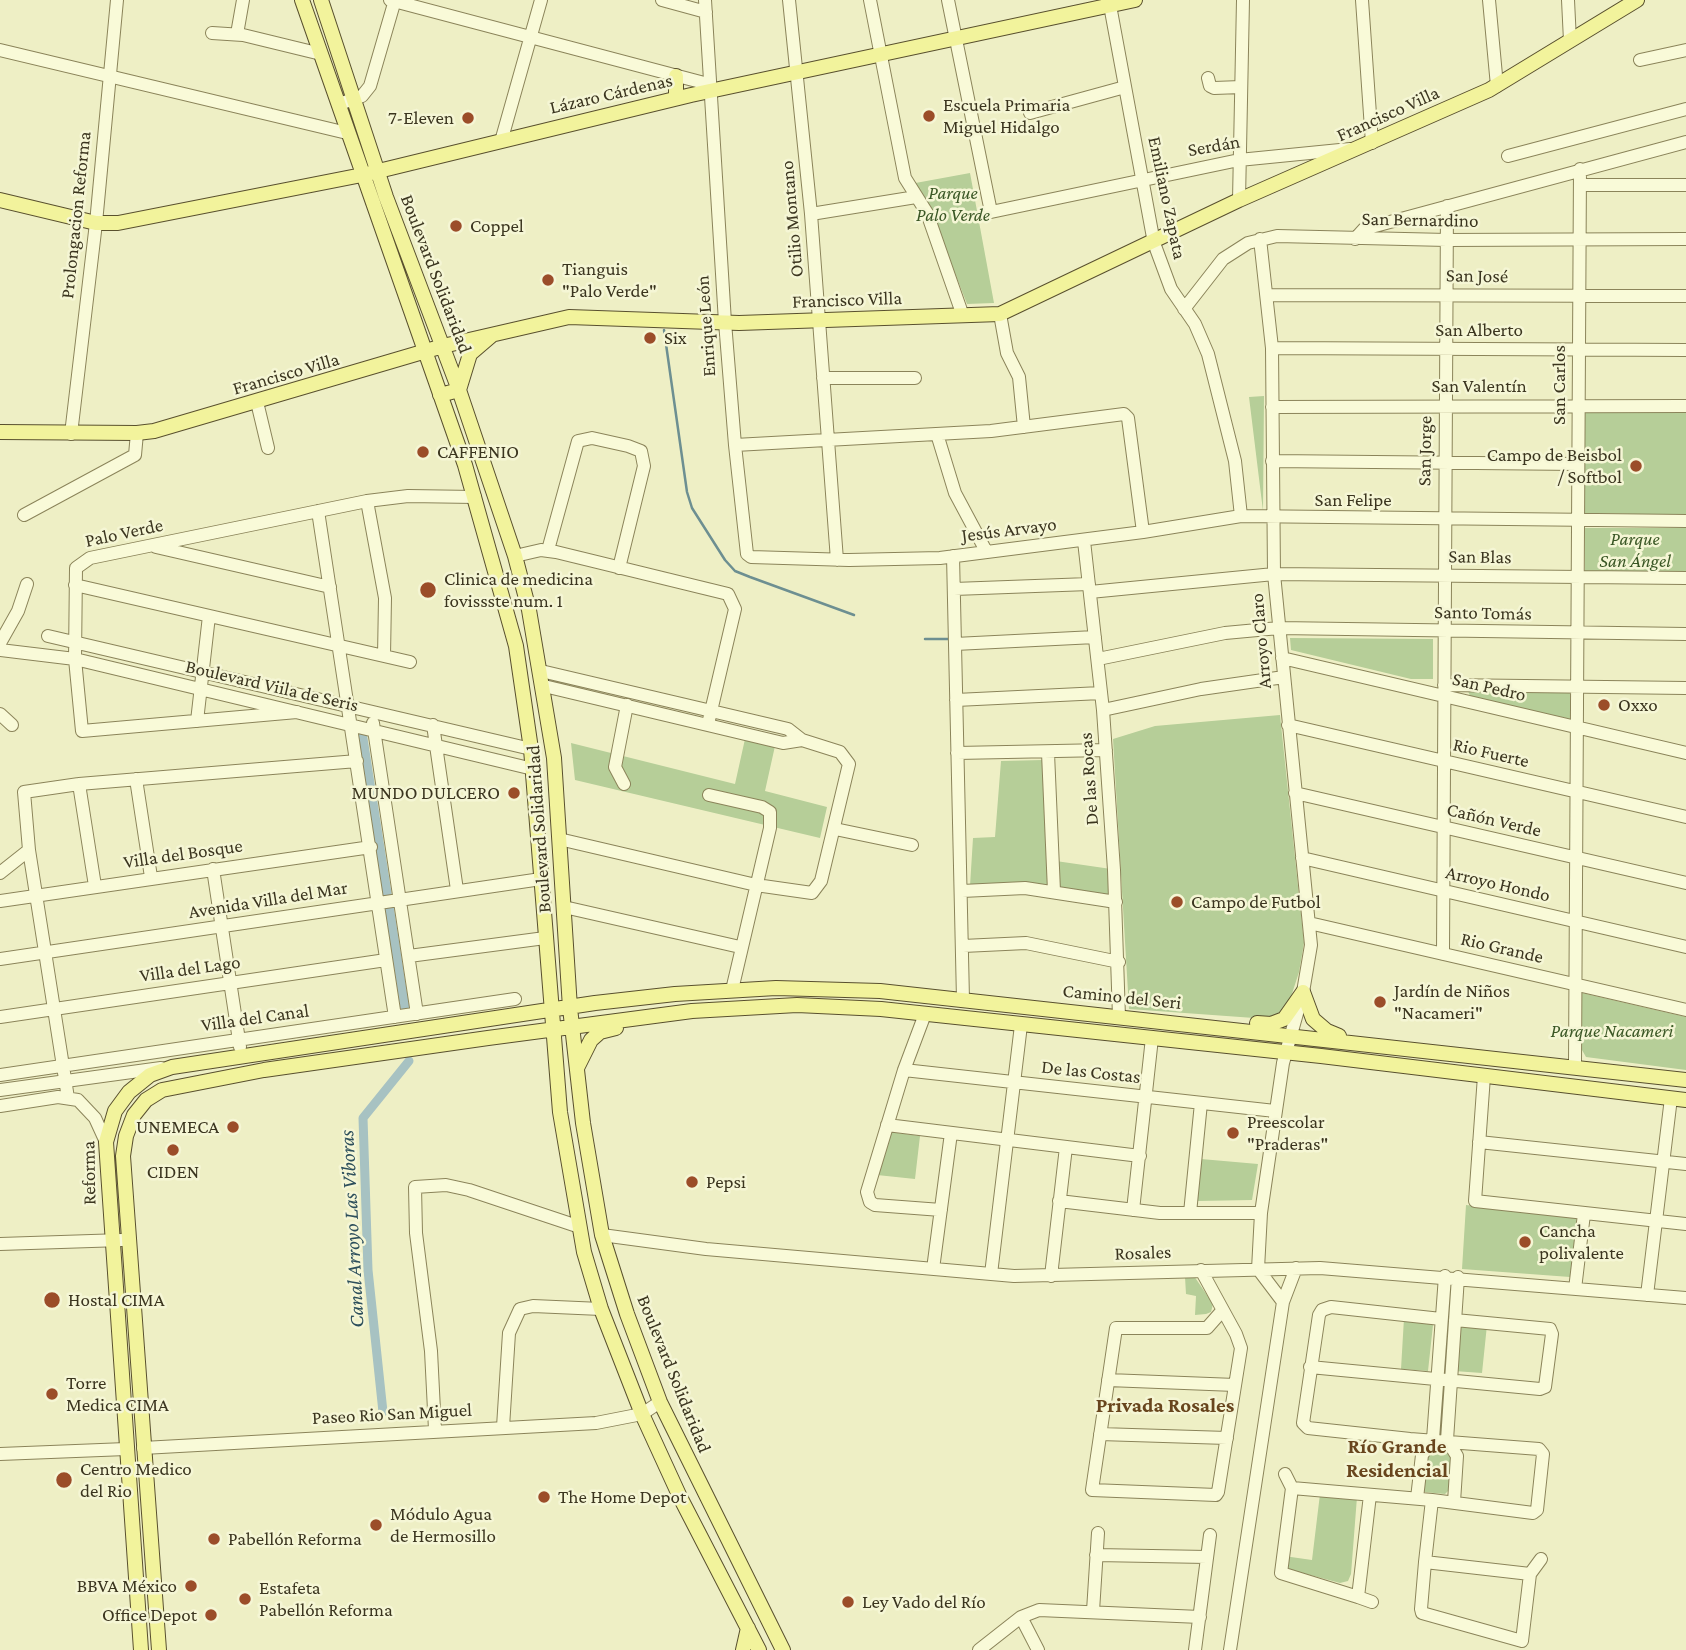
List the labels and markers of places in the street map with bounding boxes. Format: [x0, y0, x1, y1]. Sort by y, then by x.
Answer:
place label: Escuela Primaria Miguel Hidalgo [943, 94, 1070, 138]
place label: 7-Eleven [388, 107, 454, 129]
marker: Escuela Primaria Miguel Hidalgo [921, 108, 937, 124]
marker: 7-Eleven [460, 110, 476, 126]
place label: Coppel [470, 215, 524, 237]
marker: Coppel [448, 218, 464, 234]
place label: Tianguis "Palo Verde" [562, 258, 657, 302]
marker: Tianguis "Palo Verde" [540, 272, 556, 288]
place label: Six [664, 327, 687, 349]
marker: Six [642, 330, 658, 346]
place label: CAFFENIO [437, 441, 519, 463]
marker: CAFFENIO [415, 444, 431, 460]
place label: Campo de Beisbol / Softbol [1487, 444, 1622, 488]
marker: Campo de Beisbol / Softbol [1628, 458, 1644, 474]
place label: Clinica de medicina fovissste num. 1 [444, 568, 593, 612]
marker: Clinica de medicina fovissste num. 1 [418, 580, 438, 600]
place label: Oxxo [1618, 694, 1658, 716]
marker: Oxxo [1596, 697, 1612, 713]
place label: MUNDO DULCERO [352, 782, 500, 804]
marker: MUNDO DULCERO [506, 785, 522, 801]
place label: Campo de Futbol [1191, 891, 1321, 913]
marker: Campo de Futbol [1169, 894, 1185, 910]
place label: Jardín de Niños "Nacameri" [1394, 980, 1510, 1024]
marker: Jardín de Niños "Nacameri" [1372, 994, 1388, 1010]
place label: Preescolar "Praderas" [1247, 1111, 1328, 1155]
place label: UNEMECA [136, 1116, 219, 1138]
marker: UNEMECA [225, 1119, 241, 1135]
marker: Preescolar "Praderas" [1225, 1125, 1241, 1141]
marker: CIDEN [165, 1142, 181, 1158]
place label: CIDEN [147, 1161, 199, 1183]
place label: Pepsi [706, 1171, 746, 1193]
marker: Pepsi [684, 1174, 700, 1190]
place label: Cancha polivalente [1539, 1220, 1624, 1264]
marker: Cancha polivalente [1517, 1234, 1533, 1250]
place label: Hostal CIMA [68, 1289, 164, 1311]
marker: Hostal CIMA [42, 1290, 62, 1310]
place label: Torre Medica CIMA [66, 1372, 169, 1416]
marker: Torre Medica CIMA [44, 1386, 60, 1402]
place label: Centro Medico del Rio [80, 1458, 192, 1502]
marker: Centro Medico del Rio [54, 1470, 74, 1490]
place label: The Home Depot [558, 1486, 686, 1508]
marker: The Home Depot [536, 1489, 552, 1505]
place label: Módulo Agua de Hermosillo [390, 1503, 496, 1547]
marker: Módulo Agua de Hermosillo [368, 1517, 384, 1533]
place label: Pabellón Reforma [228, 1528, 362, 1550]
marker: Pabellón Reforma [206, 1531, 222, 1547]
place label: BBVA México [77, 1575, 177, 1597]
place label: Estafeta Pabellón Reforma [259, 1577, 393, 1621]
marker: BBVA México [183, 1578, 199, 1594]
marker: Estafeta Pabellón Reforma [237, 1591, 253, 1607]
place label: Ley Vado del Río [862, 1591, 986, 1613]
marker: Ley Vado del Río [840, 1594, 856, 1610]
place label: Office Depot [102, 1604, 197, 1626]
marker: Office Depot [203, 1607, 219, 1623]

